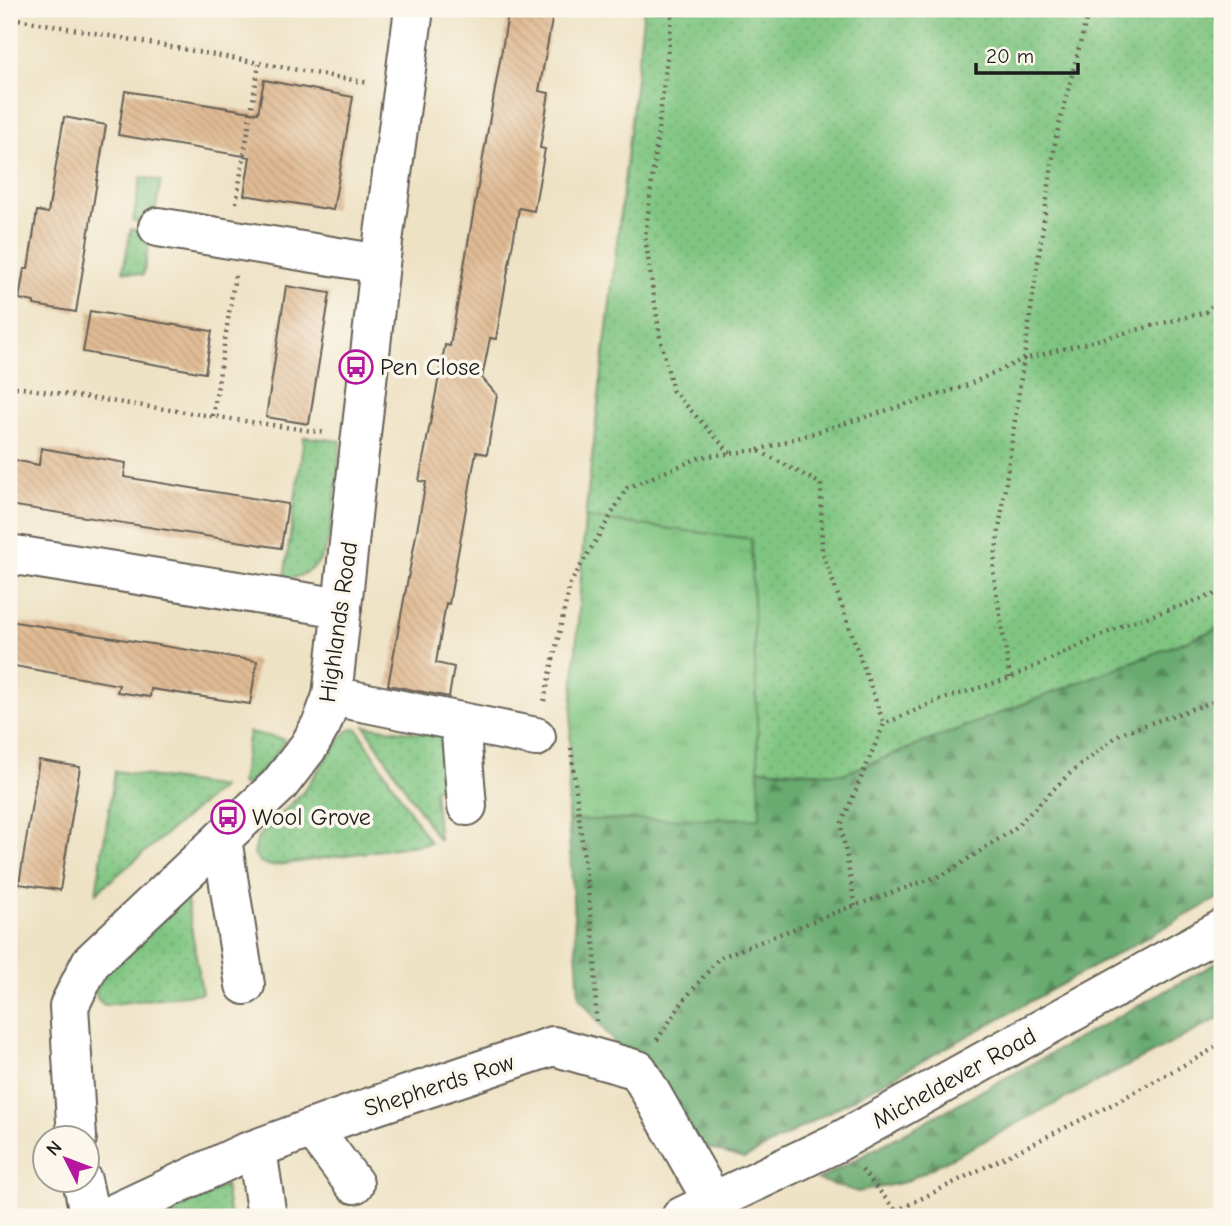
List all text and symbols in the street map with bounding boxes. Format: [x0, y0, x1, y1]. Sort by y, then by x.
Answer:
scale bar [976, 32, 1077, 76]
text: 20 m [986, 44, 1034, 68]
bus stop icon: Pen Close [337, 348, 375, 386]
place label: Pen Close [380, 353, 480, 381]
street label: Highlands Road [313, 540, 363, 704]
bus stop icon: Wool Grove [209, 798, 247, 836]
place label: Wool Grove [252, 803, 371, 831]
street label: Micheldever Road [867, 1021, 1041, 1135]
street label: Shepherds Row [360, 1047, 518, 1122]
north arrow [32, 1124, 102, 1194]
text: N [42, 1136, 66, 1160]

